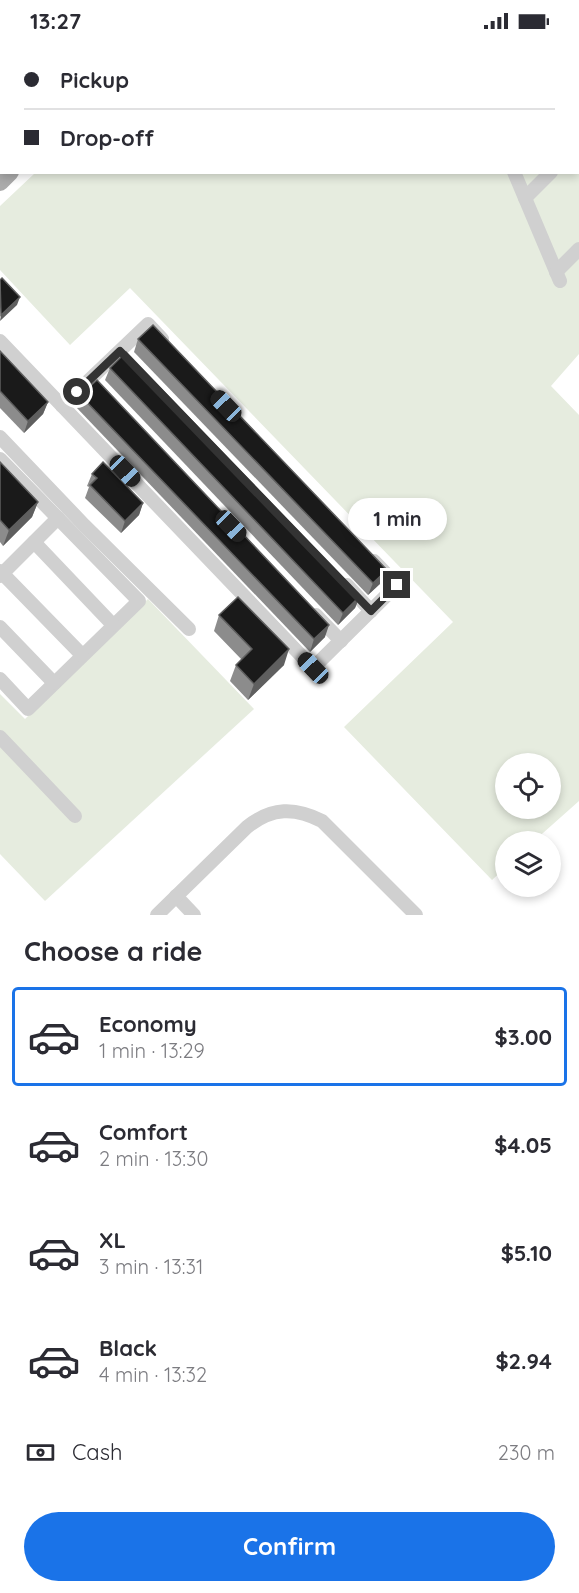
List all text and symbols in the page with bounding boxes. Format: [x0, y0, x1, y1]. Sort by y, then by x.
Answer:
text: 13:27 [30, 7, 81, 35]
text: Pickup [60, 66, 129, 94]
text: Drop-off [60, 124, 154, 152]
route start [63, 378, 90, 405]
car [207, 387, 245, 425]
car [106, 452, 144, 490]
callout: 1 min [348, 498, 446, 540]
text: 1 min [373, 506, 422, 531]
car [212, 507, 250, 545]
route end [383, 571, 410, 598]
car [294, 649, 332, 687]
map controls [495, 753, 561, 897]
button: locate [495, 753, 561, 819]
button: layers [495, 831, 561, 897]
text: Choose a ride [24, 934, 202, 968]
icon: car [27, 1010, 81, 1064]
text: Economy [99, 1010, 197, 1038]
text: $3.00 [495, 1023, 552, 1051]
text: 1 min · 13:29 [99, 1038, 205, 1063]
icon: car [27, 1118, 81, 1172]
text: Comfort [99, 1118, 188, 1146]
text: $4.05 [494, 1131, 552, 1159]
text: 2 min · 13:30 [99, 1146, 208, 1171]
icon: car [27, 1226, 81, 1280]
text: XL [99, 1226, 126, 1254]
text: $5.10 [501, 1239, 552, 1267]
text: 3 min · 13:31 [99, 1254, 203, 1279]
icon: car [27, 1334, 81, 1388]
text: Black [99, 1334, 157, 1362]
text: $2.94 [495, 1347, 552, 1375]
text: 4 min · 13:32 [99, 1362, 207, 1387]
icon: cash [24, 1436, 57, 1469]
text: Cash [72, 1438, 123, 1466]
text: 230 m [498, 1440, 555, 1465]
button: Confirm [24, 1512, 555, 1581]

